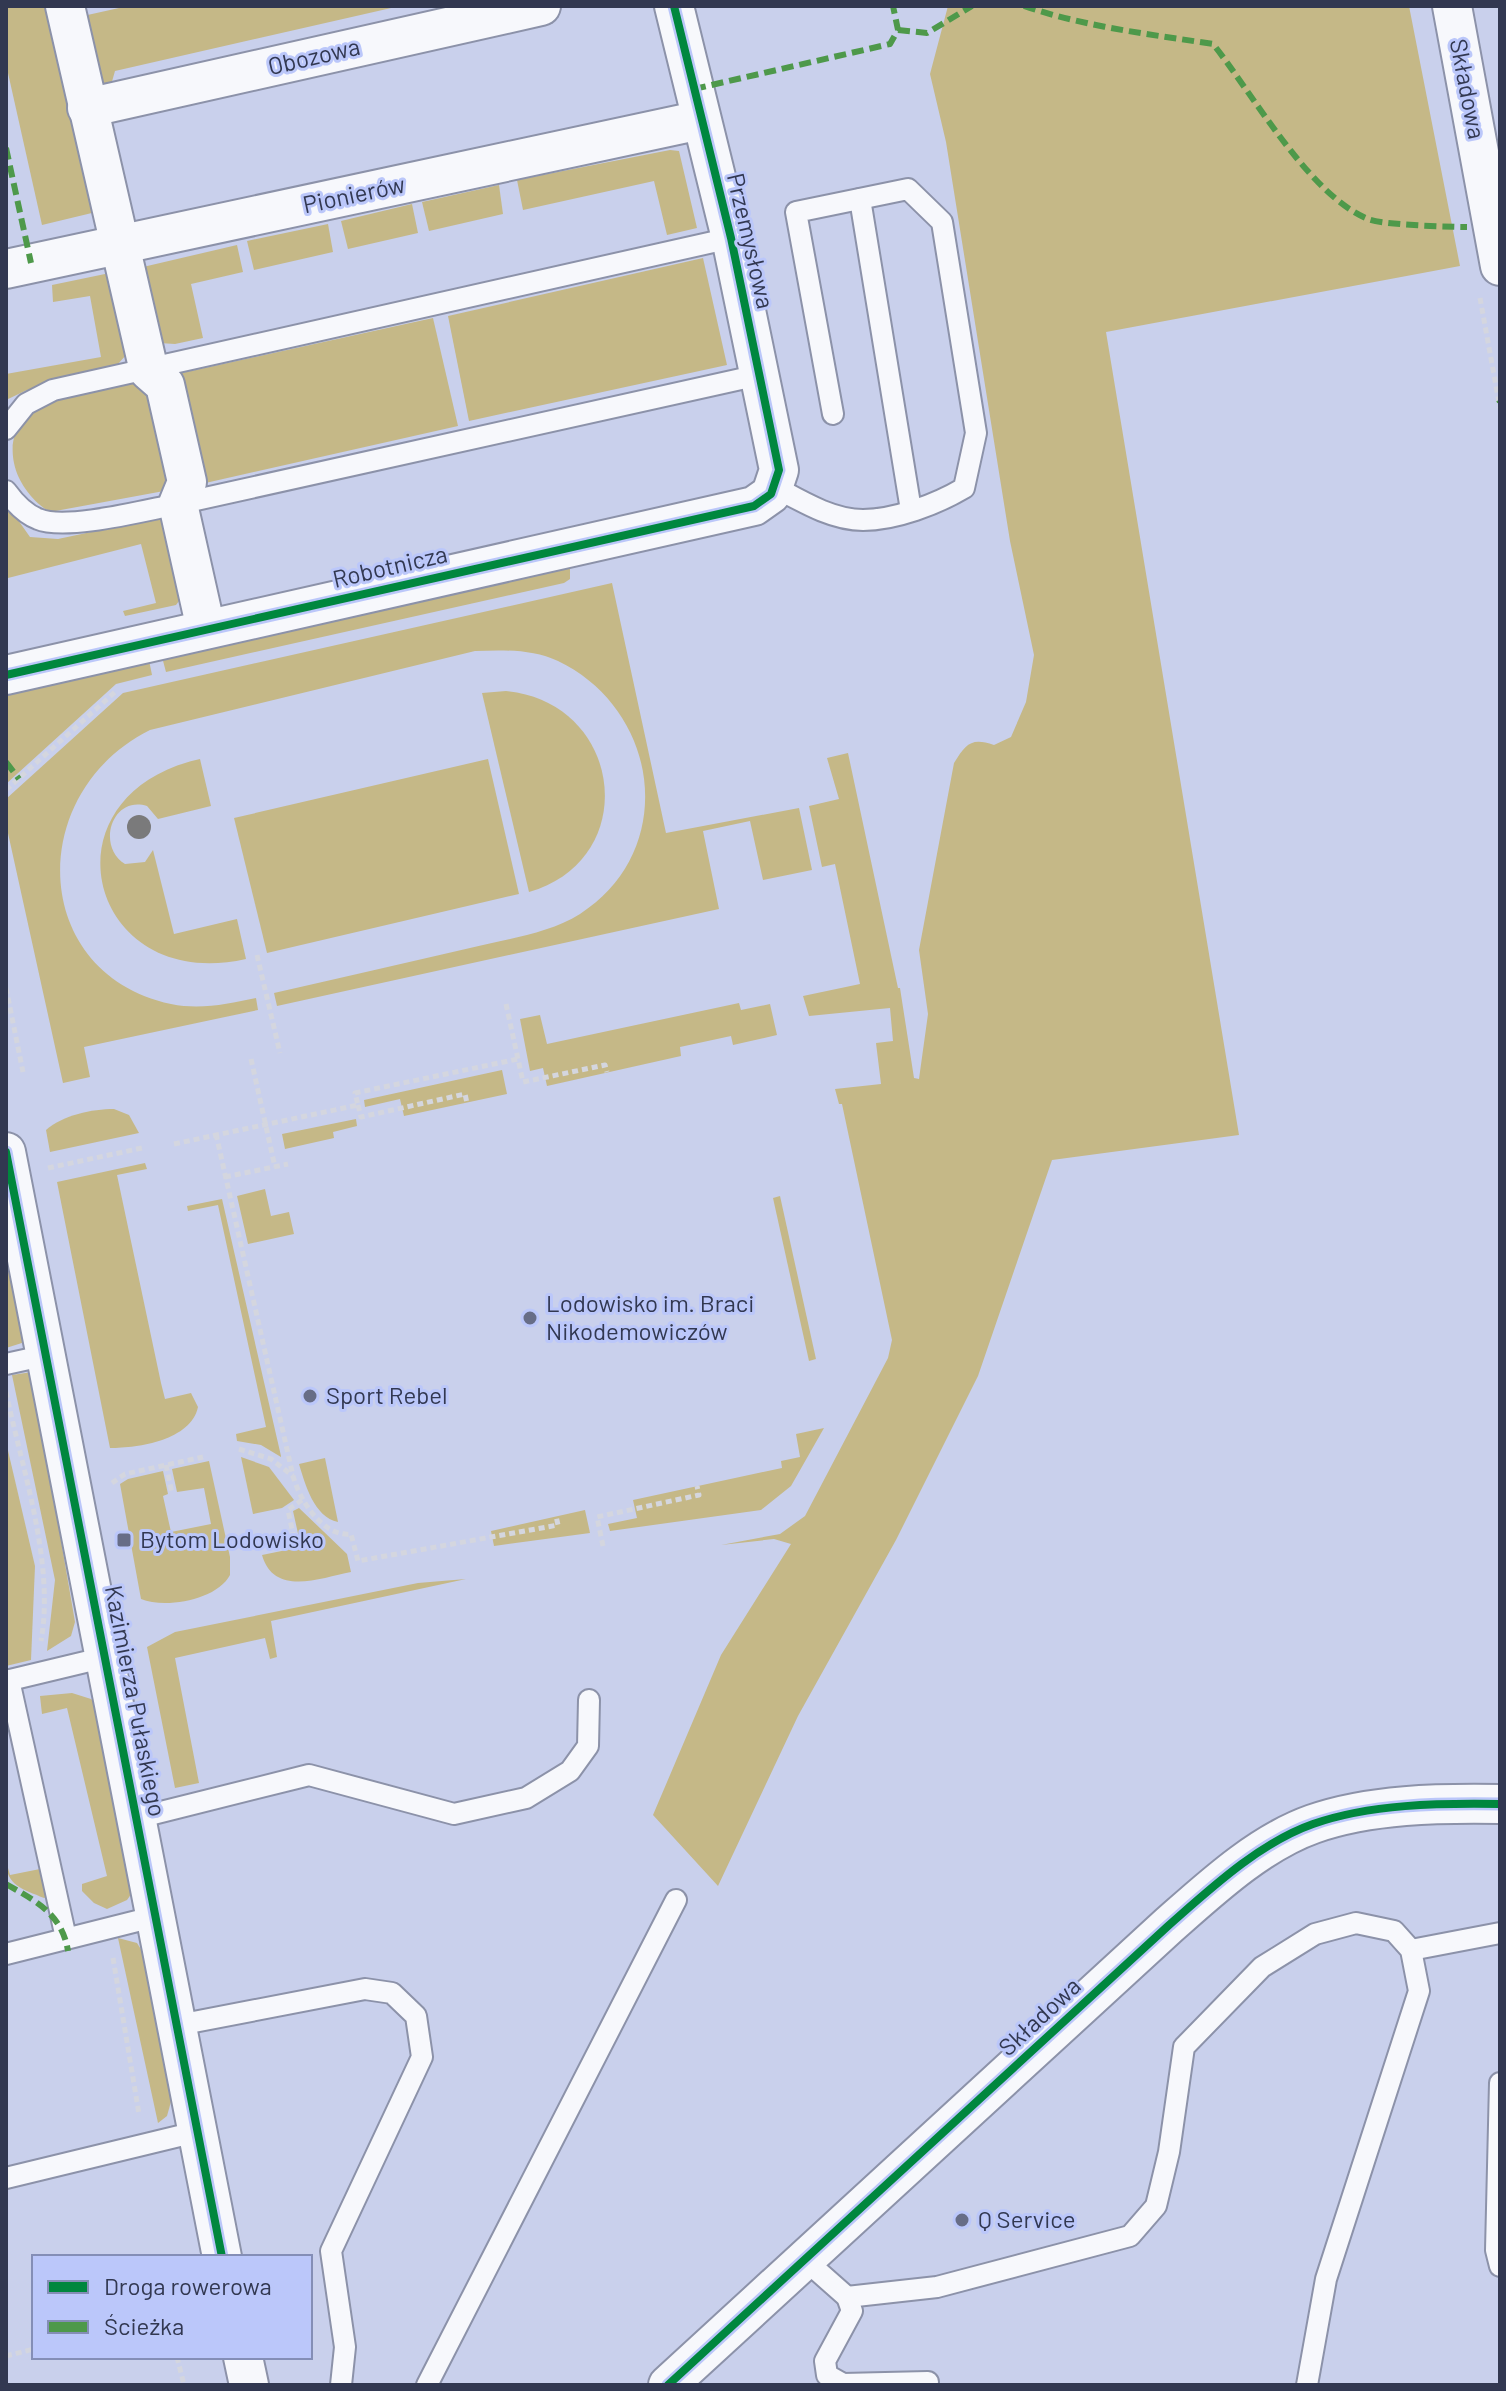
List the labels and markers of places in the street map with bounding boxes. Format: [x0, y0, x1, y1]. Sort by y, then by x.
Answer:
place label: Lodowisko im. Braci Nikodemowiczów [546, 1288, 754, 1345]
marker: Lodowisko im. Braci Nikodemowiczów [521, 1309, 539, 1327]
place label: Sport Rebel [326, 1380, 447, 1409]
marker: Sport Rebel [301, 1387, 319, 1405]
place label: Bytom Lodowisko [140, 1524, 324, 1553]
marker: Bytom Lodowisko [115, 1531, 133, 1549]
place label: Q Service [978, 2204, 1076, 2233]
marker: Q Service [953, 2211, 971, 2229]

